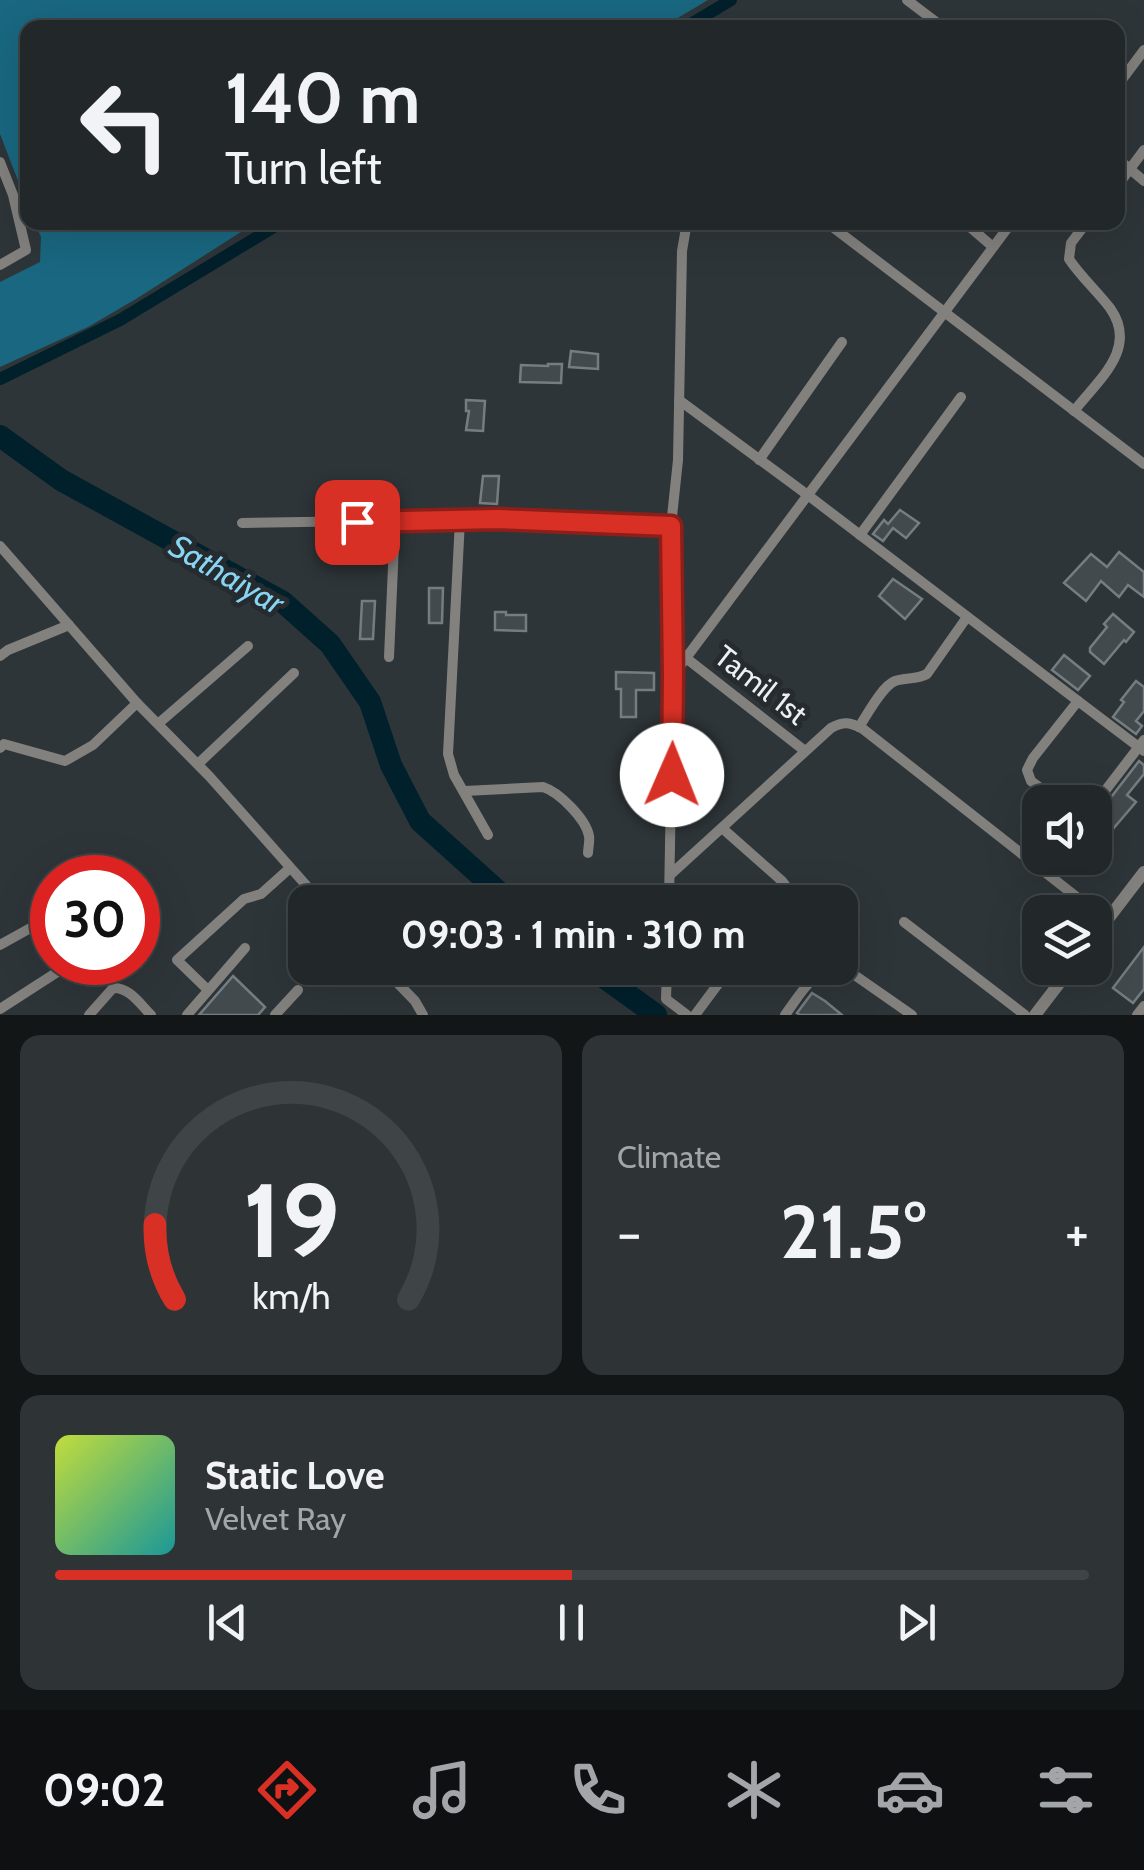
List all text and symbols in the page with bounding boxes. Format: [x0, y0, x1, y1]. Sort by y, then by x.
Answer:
text: 140 m [225, 55, 420, 141]
icon: left [60, 60, 190, 190]
text: Turn left [225, 141, 382, 195]
pin [315, 480, 400, 565]
icon: arrive [330, 495, 385, 550]
water label: Sathaiyar [163, 526, 292, 623]
street label: Tamil 1st [707, 637, 815, 733]
position arrow [620, 723, 724, 827]
map controls [1022, 785, 1112, 985]
button: sound [1022, 785, 1112, 875]
speed limit sign: 30 [30, 855, 160, 985]
button: layers [1022, 895, 1112, 985]
text: 09:03 · 1 min · 310 m [401, 911, 745, 958]
text: Climate [617, 1137, 721, 1176]
text: 19 [243, 1157, 339, 1283]
text: 21.5° [780, 1186, 926, 1277]
text: − [617, 1199, 641, 1266]
text: + [1065, 1199, 1089, 1266]
text: km/h [252, 1275, 330, 1318]
text: Static Love [205, 1452, 384, 1499]
text: Velvet Ray [205, 1499, 346, 1538]
icon: previous [200, 1595, 255, 1650]
icon: pause [544, 1595, 599, 1650]
icon: next [889, 1595, 944, 1650]
icon: directions [252, 1755, 322, 1825]
icon: music [407, 1755, 477, 1825]
icon: phone [563, 1755, 633, 1825]
icon: climate [719, 1755, 789, 1825]
icon: car [875, 1755, 945, 1825]
icon: filters [1031, 1755, 1101, 1825]
text: 09:02 [43, 1763, 166, 1817]

